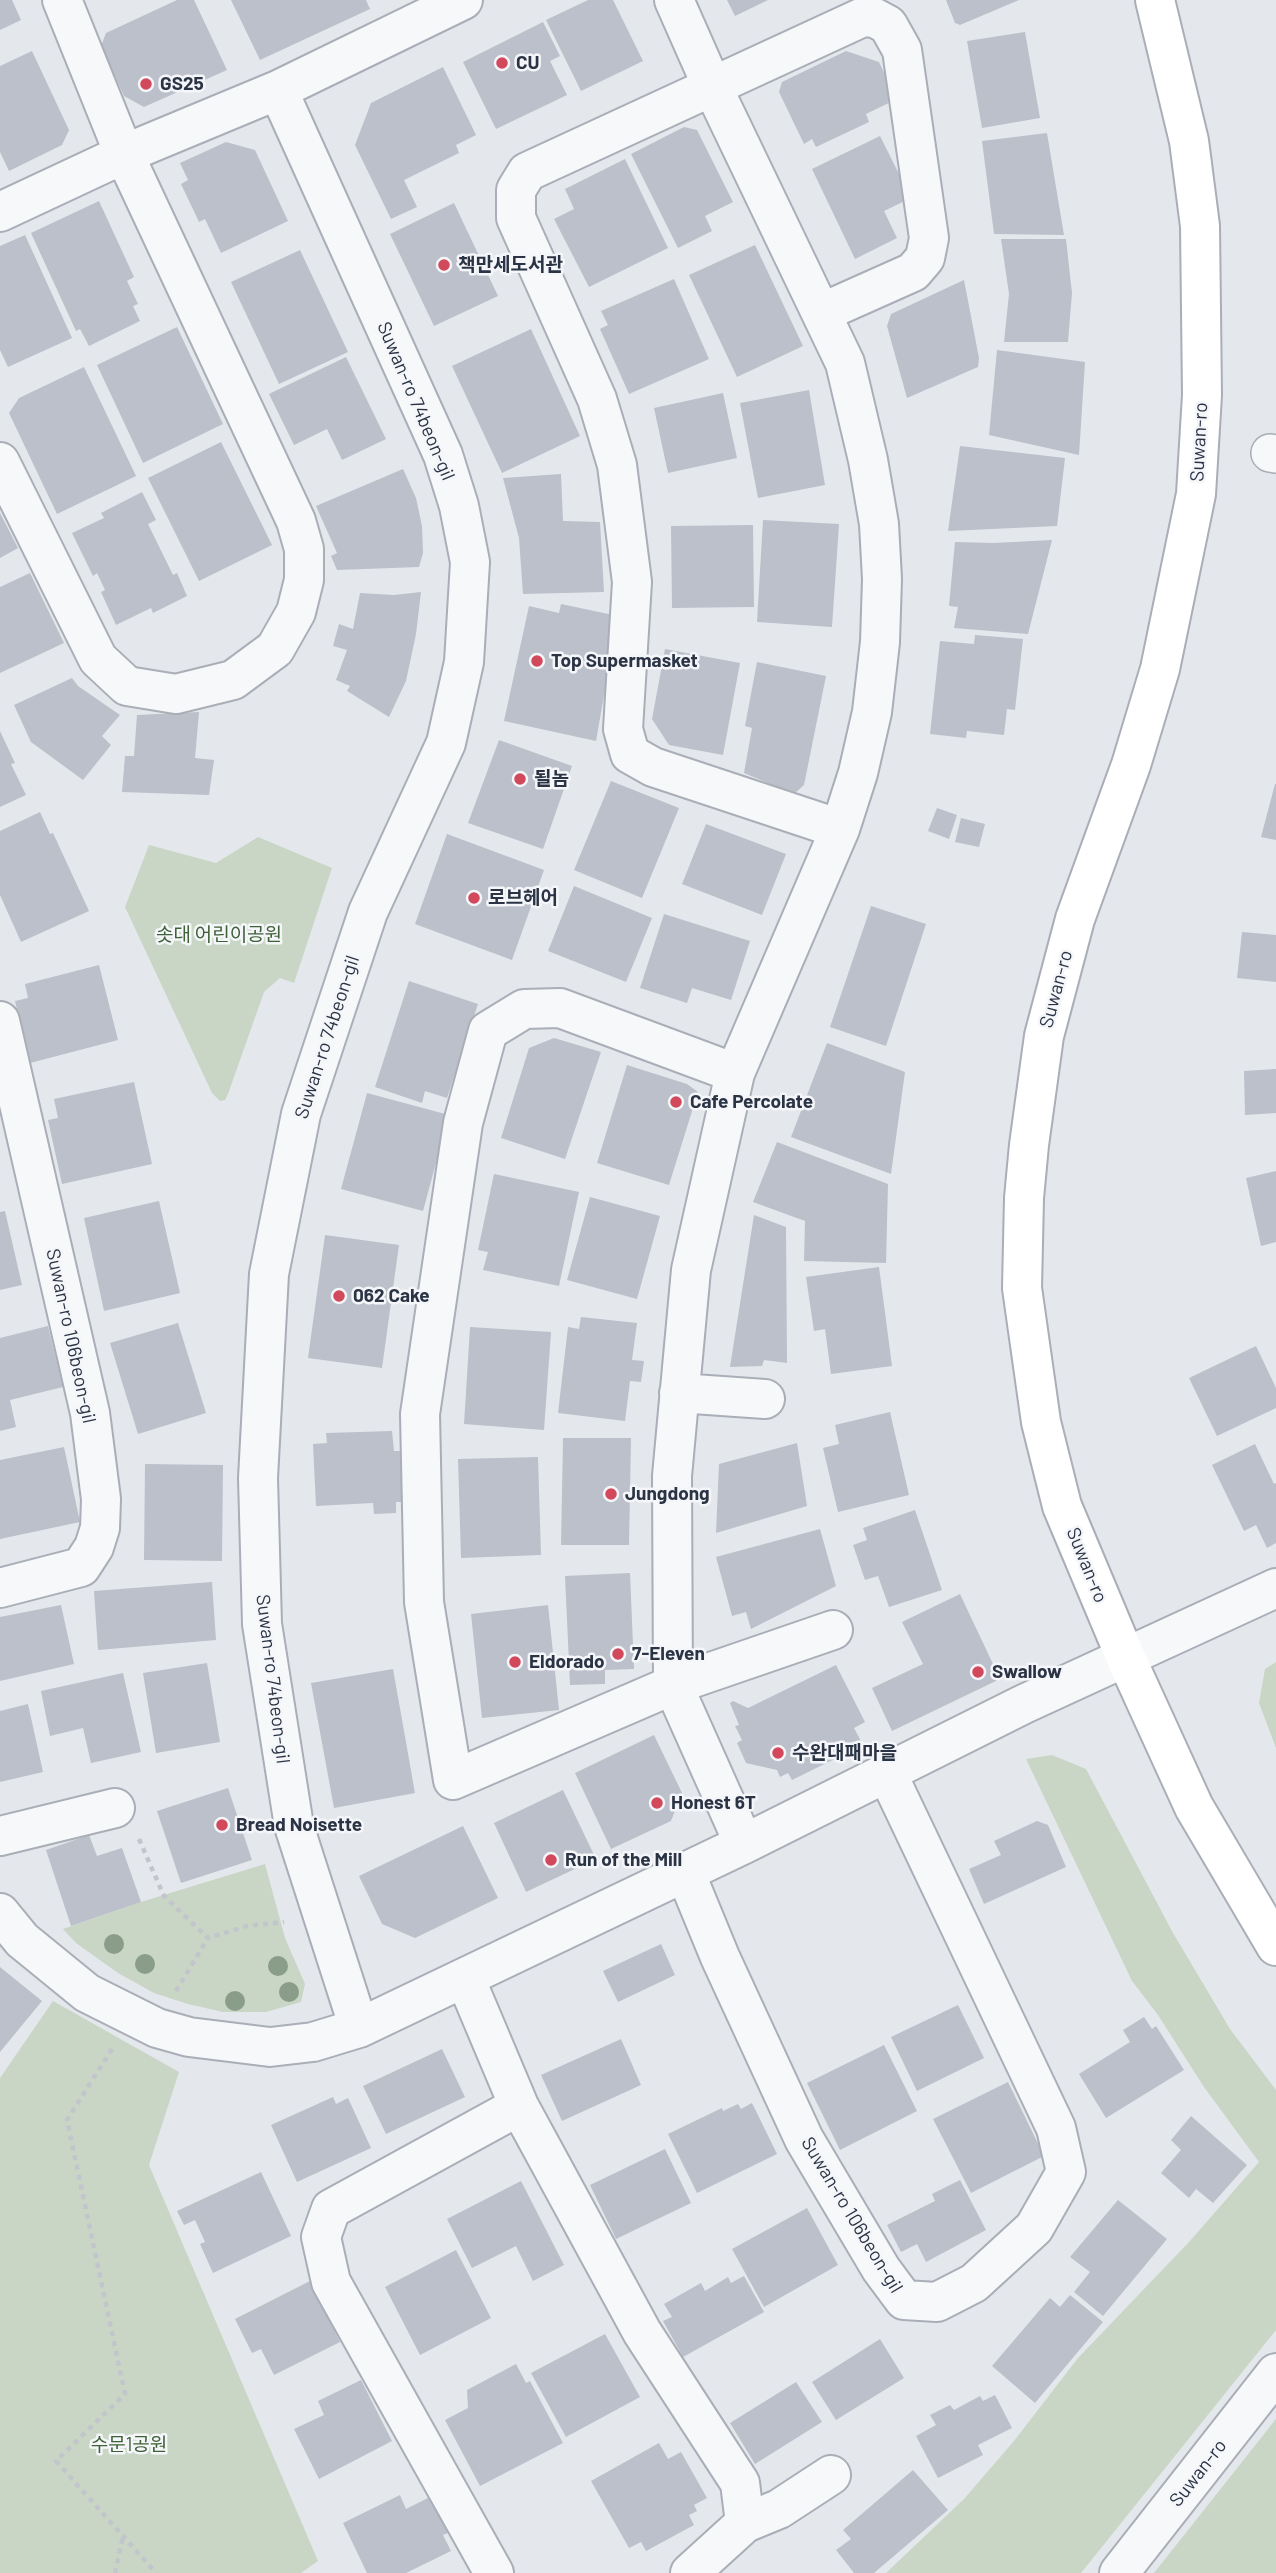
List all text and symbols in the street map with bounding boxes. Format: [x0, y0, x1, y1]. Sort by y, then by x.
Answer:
place label: CU [516, 52, 540, 74]
marker: CU [494, 55, 510, 71]
place label: GS25 [160, 73, 204, 95]
marker: GS25 [138, 76, 154, 92]
place label: 책만세도서관 [458, 254, 563, 276]
marker: 책만세도서관 [436, 257, 452, 273]
street label: Suwan-ro 74beon-gil [372, 318, 460, 484]
street label: Suwan-ro [1186, 402, 1212, 482]
place label: Top Supermasket [551, 650, 698, 672]
marker: Top Supermasket [529, 653, 545, 669]
place label: 될놈 [534, 768, 569, 790]
marker: 될놈 [512, 771, 528, 787]
place label: 로브헤어 [488, 887, 558, 909]
marker: 로브헤어 [466, 890, 482, 906]
park label: 솟대 어린이공원 [156, 924, 282, 946]
street label: Suwan-ro [1035, 948, 1077, 1030]
street label: Suwan-ro 74beon-gil [290, 953, 364, 1121]
place label: Cafe Percolate [690, 1091, 813, 1113]
marker: Cafe Percolate [668, 1094, 684, 1110]
street label: Suwan-ro 106beon-gil [41, 1247, 101, 1425]
place label: 062 Cake [353, 1285, 430, 1307]
marker: 062 Cake [331, 1288, 347, 1304]
place label: Jungdong [625, 1483, 710, 1505]
marker: Jungdong [603, 1486, 619, 1502]
street label: Suwan-ro [1062, 1524, 1112, 1606]
street label: Suwan-ro 74beon-gil [251, 1593, 295, 1765]
place label: 7-Eleven [632, 1643, 705, 1665]
marker: 7-Eleven [610, 1646, 626, 1662]
place label: Eldorado [529, 1651, 605, 1673]
marker: Eldorado [507, 1654, 523, 1670]
place label: Swallow [992, 1661, 1062, 1683]
marker: Swallow [970, 1664, 986, 1680]
place label: 수완대패마을 [792, 1742, 897, 1764]
marker: 수완대패마을 [770, 1745, 786, 1761]
place label: Honest 6T [671, 1792, 756, 1814]
marker: Honest 6T [649, 1795, 665, 1811]
place label: Bread Noisette [236, 1814, 362, 1836]
marker: Bread Noisette [214, 1817, 230, 1833]
place label: Run of the Mill [565, 1849, 682, 1871]
marker: Run of the Mill [543, 1852, 559, 1868]
street label: Suwan-ro 106beon-gil [796, 2133, 908, 2297]
park label: 수문1공원 [91, 2434, 167, 2456]
street label: Suwan-ro [1165, 2435, 1231, 2511]

